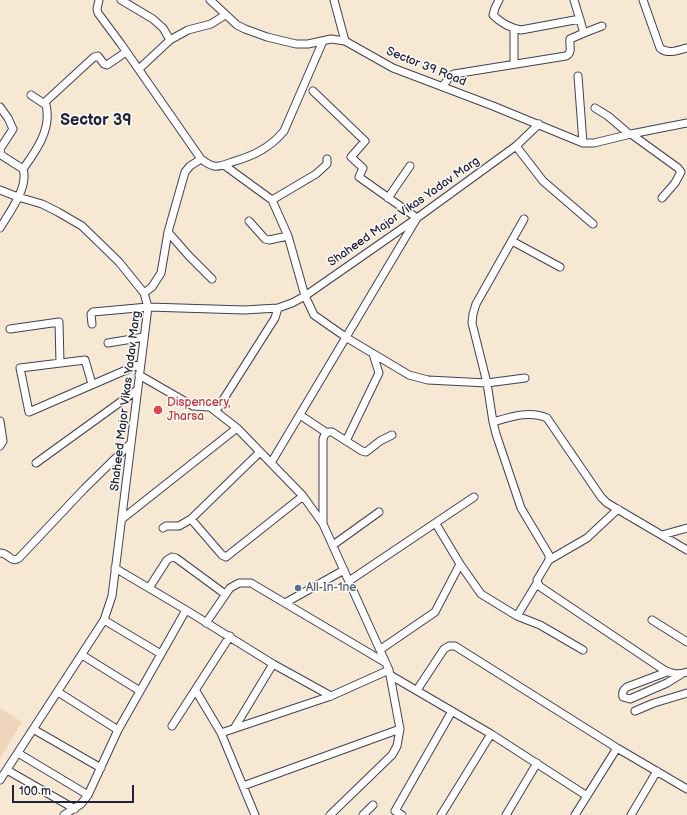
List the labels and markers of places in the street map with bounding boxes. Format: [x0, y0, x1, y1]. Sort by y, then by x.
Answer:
place label: Dispencery, Jharsa [167, 396, 230, 424]
marker: Dispencery, Jharsa [152, 404, 164, 416]
place label: All-In-1ne [306, 581, 356, 595]
marker: All-In-1ne [293, 583, 303, 593]

